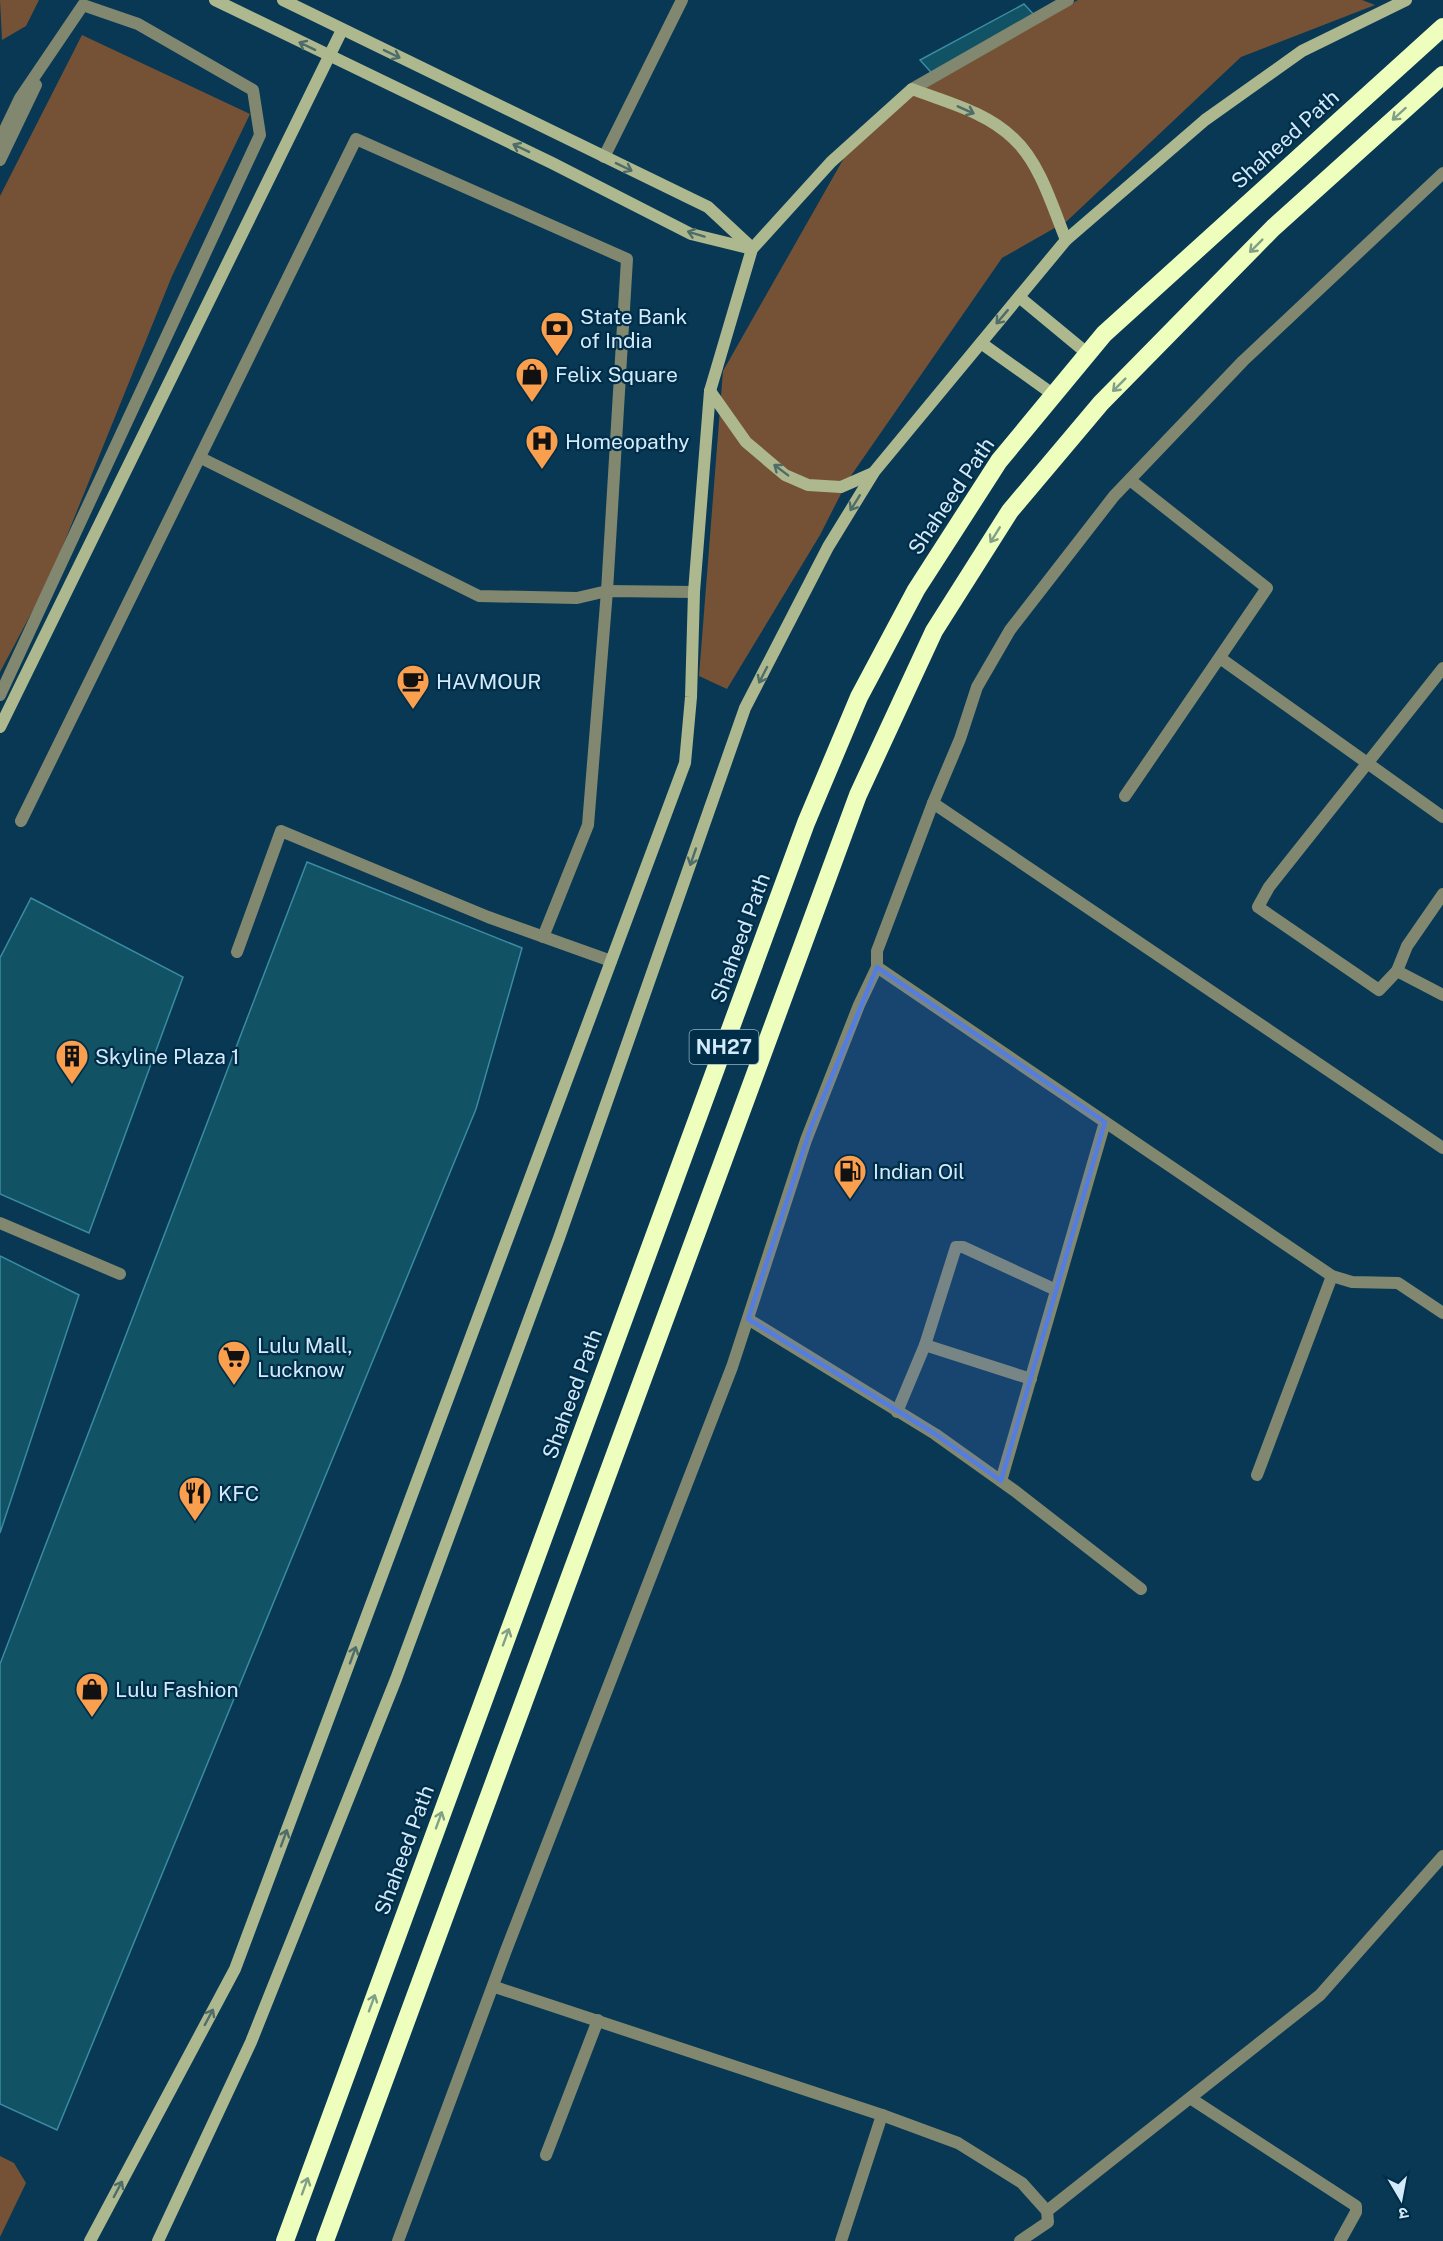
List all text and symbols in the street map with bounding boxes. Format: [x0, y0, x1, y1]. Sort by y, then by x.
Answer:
one-way arrow [299, 40, 317, 51]
one-way arrow [383, 49, 401, 61]
street label: Shaheed Path [1226, 84, 1344, 194]
one-way arrow [957, 105, 975, 116]
one-way arrow [1392, 107, 1407, 121]
one-way arrow [513, 142, 531, 154]
one-way arrow [615, 161, 633, 173]
one-way arrow [687, 228, 706, 239]
one-way arrow [1248, 238, 1263, 253]
place label: State Bank of India [580, 304, 687, 353]
one-way arrow [996, 309, 1009, 325]
bank icon: State Bank of India [539, 310, 575, 357]
shop icon: Felix Square [514, 356, 550, 403]
place label: Felix Square [555, 362, 678, 387]
one-way arrow [1111, 377, 1126, 392]
hospital icon: Homeopathy [524, 423, 560, 470]
place label: Homeopathy [565, 429, 689, 454]
street label: Shaheed Path [903, 433, 999, 559]
one-way arrow [773, 464, 789, 477]
one-way arrow [848, 494, 860, 511]
one-way arrow [988, 526, 1000, 543]
cafe icon: HAVMOUR [395, 663, 431, 710]
one-way arrow [756, 665, 768, 683]
place label: HAVMOUR [436, 669, 541, 694]
one-way arrow [687, 847, 698, 865]
street label: Shaheed Path [705, 870, 775, 1006]
road number: NH27 [690, 1030, 758, 1064]
building icon: Skyline Plaza 1 [54, 1038, 90, 1085]
place label: Skyline Plaza 1 [95, 1044, 240, 1069]
fuel station icon: Indian Oil [832, 1153, 868, 1200]
place label: Indian Oil [873, 1159, 965, 1184]
street label: Shaheed Path [537, 1326, 607, 1462]
place label: Lulu Mall, Lucknow [257, 1333, 353, 1382]
supermarket icon: Lulu Mall, Lucknow [216, 1339, 252, 1386]
restaurant icon: KFC [177, 1475, 213, 1522]
place label: KFC [218, 1481, 259, 1506]
one-way arrow [502, 1628, 513, 1647]
one-way arrow [348, 1646, 359, 1665]
shop icon: Lulu Fashion [74, 1671, 110, 1718]
place label: Lulu Fashion [115, 1677, 239, 1702]
street label: Shaheed Path [369, 1782, 439, 1918]
one-way arrow [435, 1811, 446, 1830]
one-way arrow [280, 1829, 291, 1848]
one-way arrow [367, 1994, 378, 2013]
one-way arrow [204, 2009, 216, 2027]
north arrow [1371, 2169, 1431, 2229]
one-way arrow [300, 2177, 311, 2196]
one-way arrow [112, 2181, 124, 2199]
text: उ [1397, 2203, 1410, 2224]

